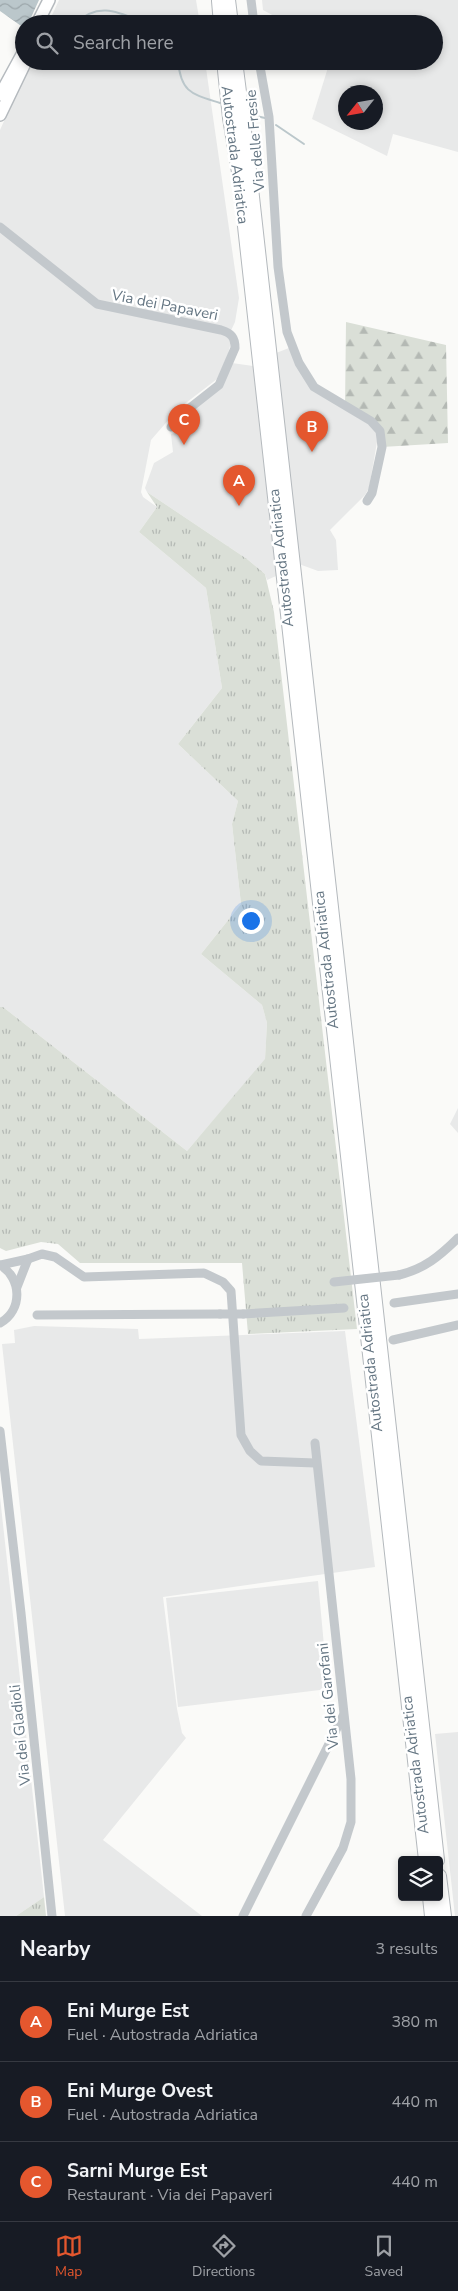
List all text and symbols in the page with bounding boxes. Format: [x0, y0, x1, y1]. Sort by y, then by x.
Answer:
search box [15, 15, 443, 70]
icon: search [33, 29, 61, 57]
text: Search here [73, 30, 174, 56]
street label: Autostrada Adriatica [217, 85, 253, 225]
north arrow [338, 85, 383, 130]
street label: Via delle Fresie [241, 89, 270, 194]
street label: Via dei Papaveri [109, 285, 220, 325]
pin: C [168, 404, 200, 445]
pin: B [296, 411, 328, 452]
pin: A [223, 465, 255, 506]
street label: Autostrada Adriatica [264, 488, 298, 628]
street label: Autostrada Adriatica [309, 890, 343, 1030]
your location [238, 908, 264, 934]
street label: Autostrada Adriatica [353, 1293, 387, 1433]
street label: Via dei Garofani [312, 1642, 344, 1751]
street label: Via dei Gladioli [5, 1684, 35, 1787]
street label: Autostrada Adriatica [397, 1695, 433, 1835]
map controls [398, 1856, 443, 1901]
button: layers [398, 1856, 443, 1901]
text: Nearby [20, 1935, 90, 1963]
text: 3 results [376, 1938, 438, 1960]
text: Eni Murge Est [67, 1998, 189, 2024]
text: A [30, 2011, 42, 2033]
text: 380 m [391, 2011, 438, 2033]
text: Fuel · Autostrada Adriatica [67, 2024, 258, 2046]
text: Eni Murge Ovest [67, 2078, 213, 2104]
text: B [30, 2091, 42, 2113]
text: 440 m [391, 2091, 438, 2113]
text: Fuel · Autostrada Adriatica [67, 2104, 258, 2126]
text: Sarni Murge Est [67, 2158, 207, 2184]
text: C [31, 2171, 41, 2193]
text: 440 m [391, 2171, 438, 2193]
text: Restaurant · Via dei Papaveri [67, 2184, 272, 2206]
tab: Map [55, 2232, 83, 2281]
tab: Directions [192, 2232, 255, 2281]
tab: Saved [365, 2232, 403, 2281]

